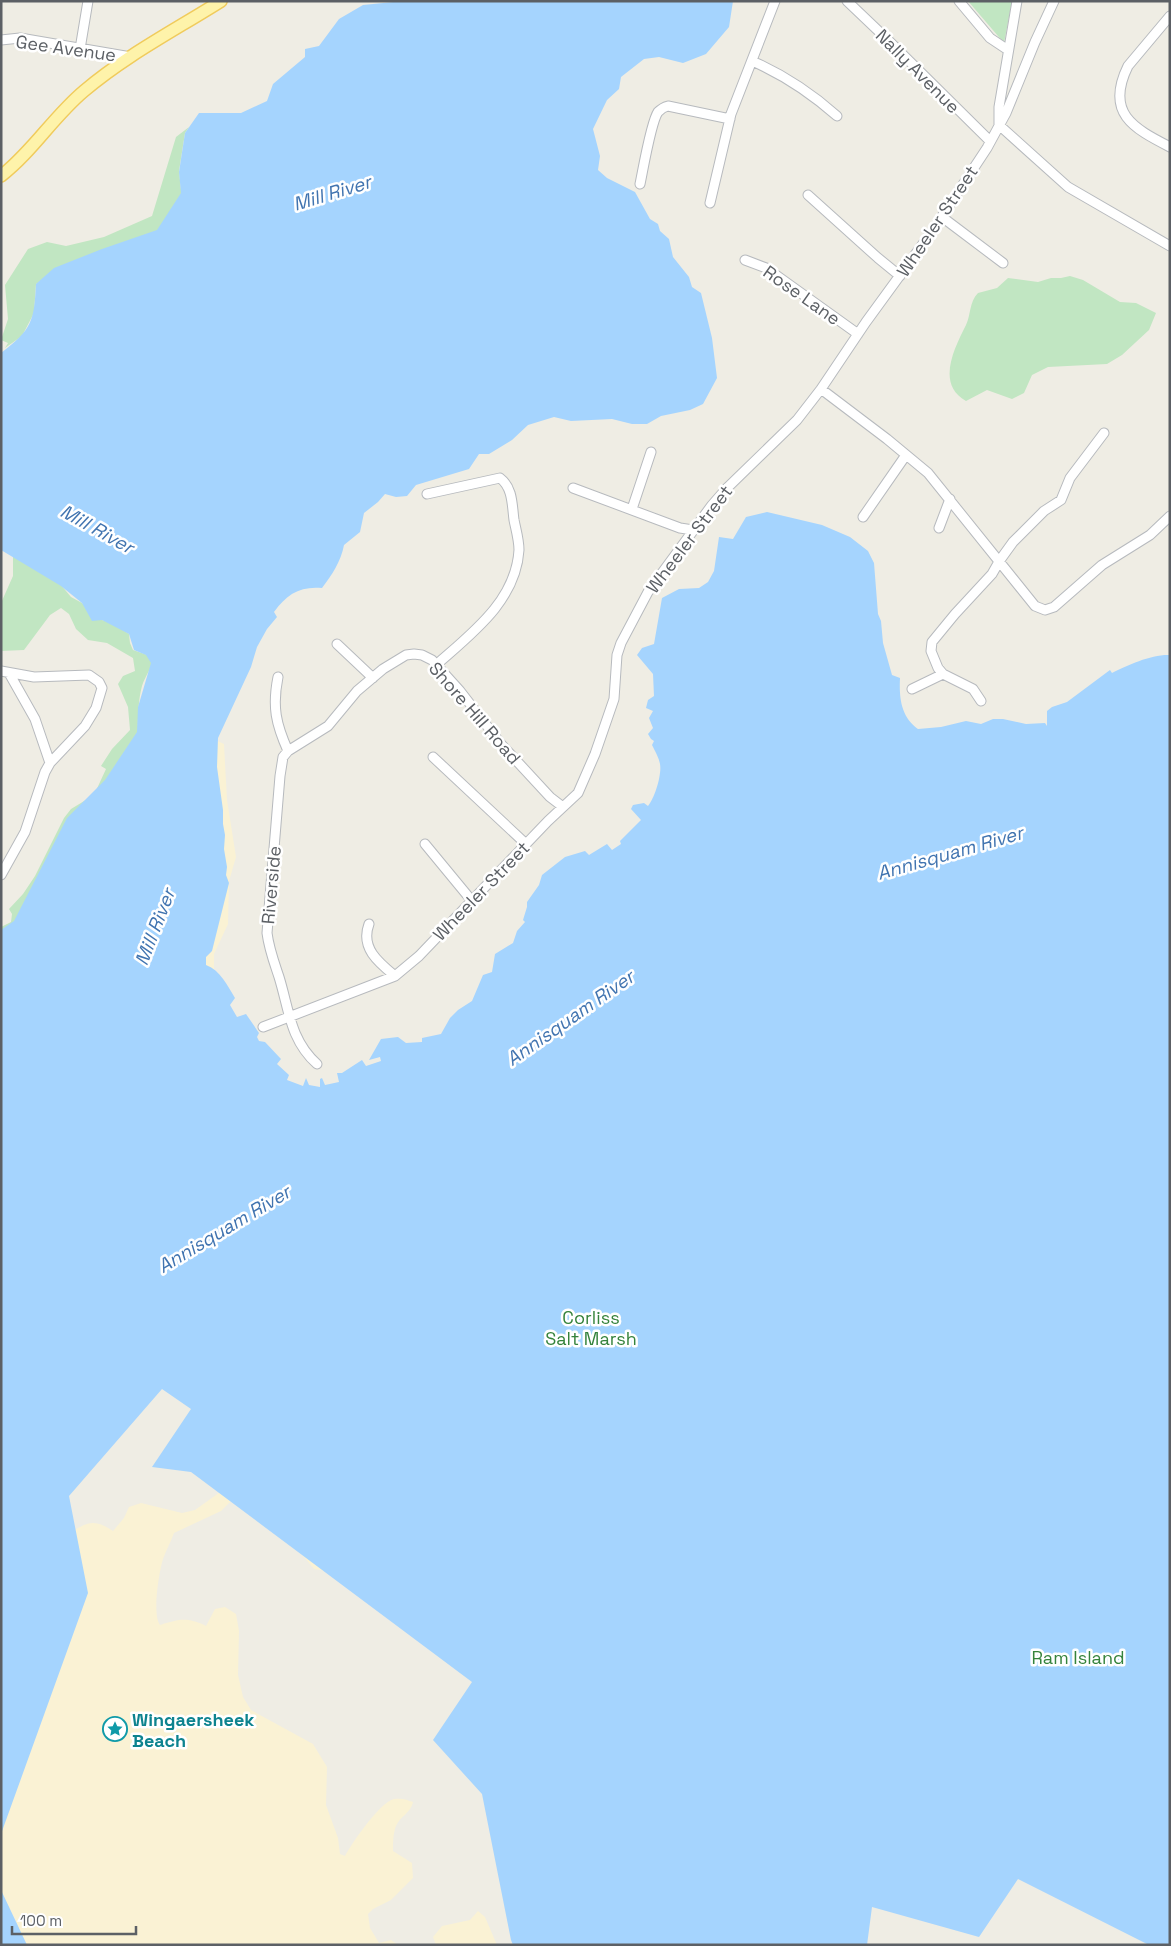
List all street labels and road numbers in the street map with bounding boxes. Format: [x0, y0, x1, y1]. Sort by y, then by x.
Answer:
street label: Nally Avenue [871, 24, 965, 118]
street label: Gee Avenue [14, 30, 118, 66]
street label: Wheeler Street [891, 161, 983, 281]
street label: Rose Lane [759, 260, 845, 330]
street label: Wheeler Street [641, 480, 737, 598]
street label: Shore Hill Road [424, 657, 526, 769]
street label: Wheeler Street [428, 836, 534, 946]
street label: Riverside [256, 845, 286, 925]

